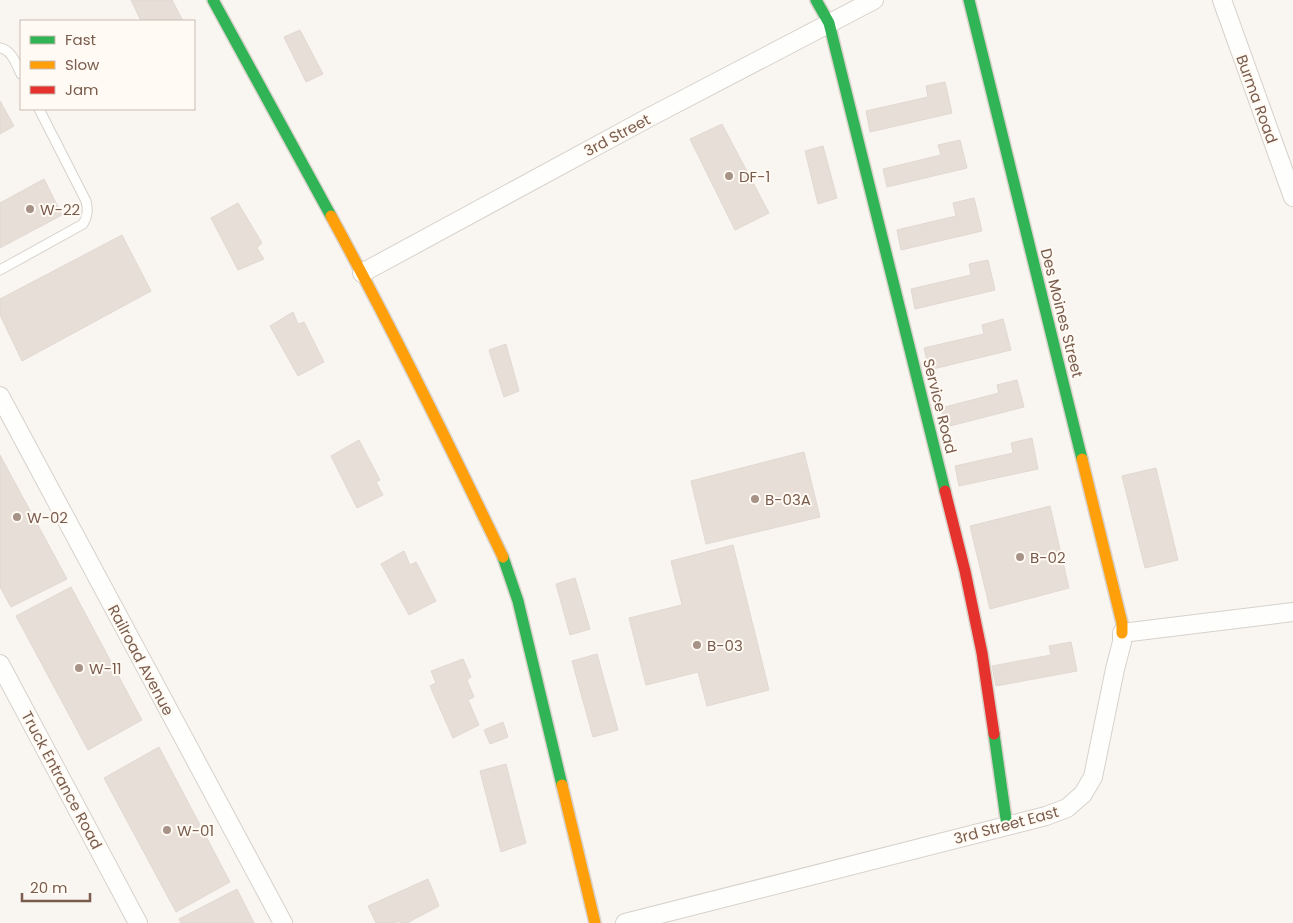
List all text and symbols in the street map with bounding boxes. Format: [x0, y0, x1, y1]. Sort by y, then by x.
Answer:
legend [20, 20, 195, 110]
text: Fast [65, 29, 96, 50]
street label: Burma Road [1231, 52, 1283, 146]
text: Slow [65, 54, 100, 75]
text: Jam [65, 79, 99, 100]
street label: 3rd Street [580, 109, 654, 161]
place label: DF-1 [739, 166, 770, 187]
marker: DF-1 [723, 170, 735, 182]
place label: W-22 [40, 199, 80, 220]
marker: W-22 [24, 203, 36, 215]
street label: Des Moines Street [1036, 246, 1088, 380]
street label: Service Road [918, 356, 962, 456]
place label: B-03A [765, 489, 811, 510]
marker: B-03A [749, 493, 761, 505]
place label: W-02 [27, 507, 68, 528]
marker: W-02 [11, 511, 23, 523]
place label: B-02 [1030, 547, 1066, 568]
marker: B-02 [1014, 551, 1026, 563]
street label: Railroad Avenue [103, 601, 179, 719]
place label: B-03 [707, 635, 743, 656]
marker: B-03 [691, 639, 703, 651]
place label: W-11 [89, 658, 122, 679]
marker: W-11 [73, 662, 85, 674]
street label: Truck Entrance Road [17, 707, 107, 853]
street label: 3rd Street East [951, 801, 1061, 849]
place label: W-01 [177, 820, 214, 841]
marker: W-01 [161, 824, 173, 836]
scale bar [22, 870, 90, 902]
text: 20 m [30, 877, 68, 898]

